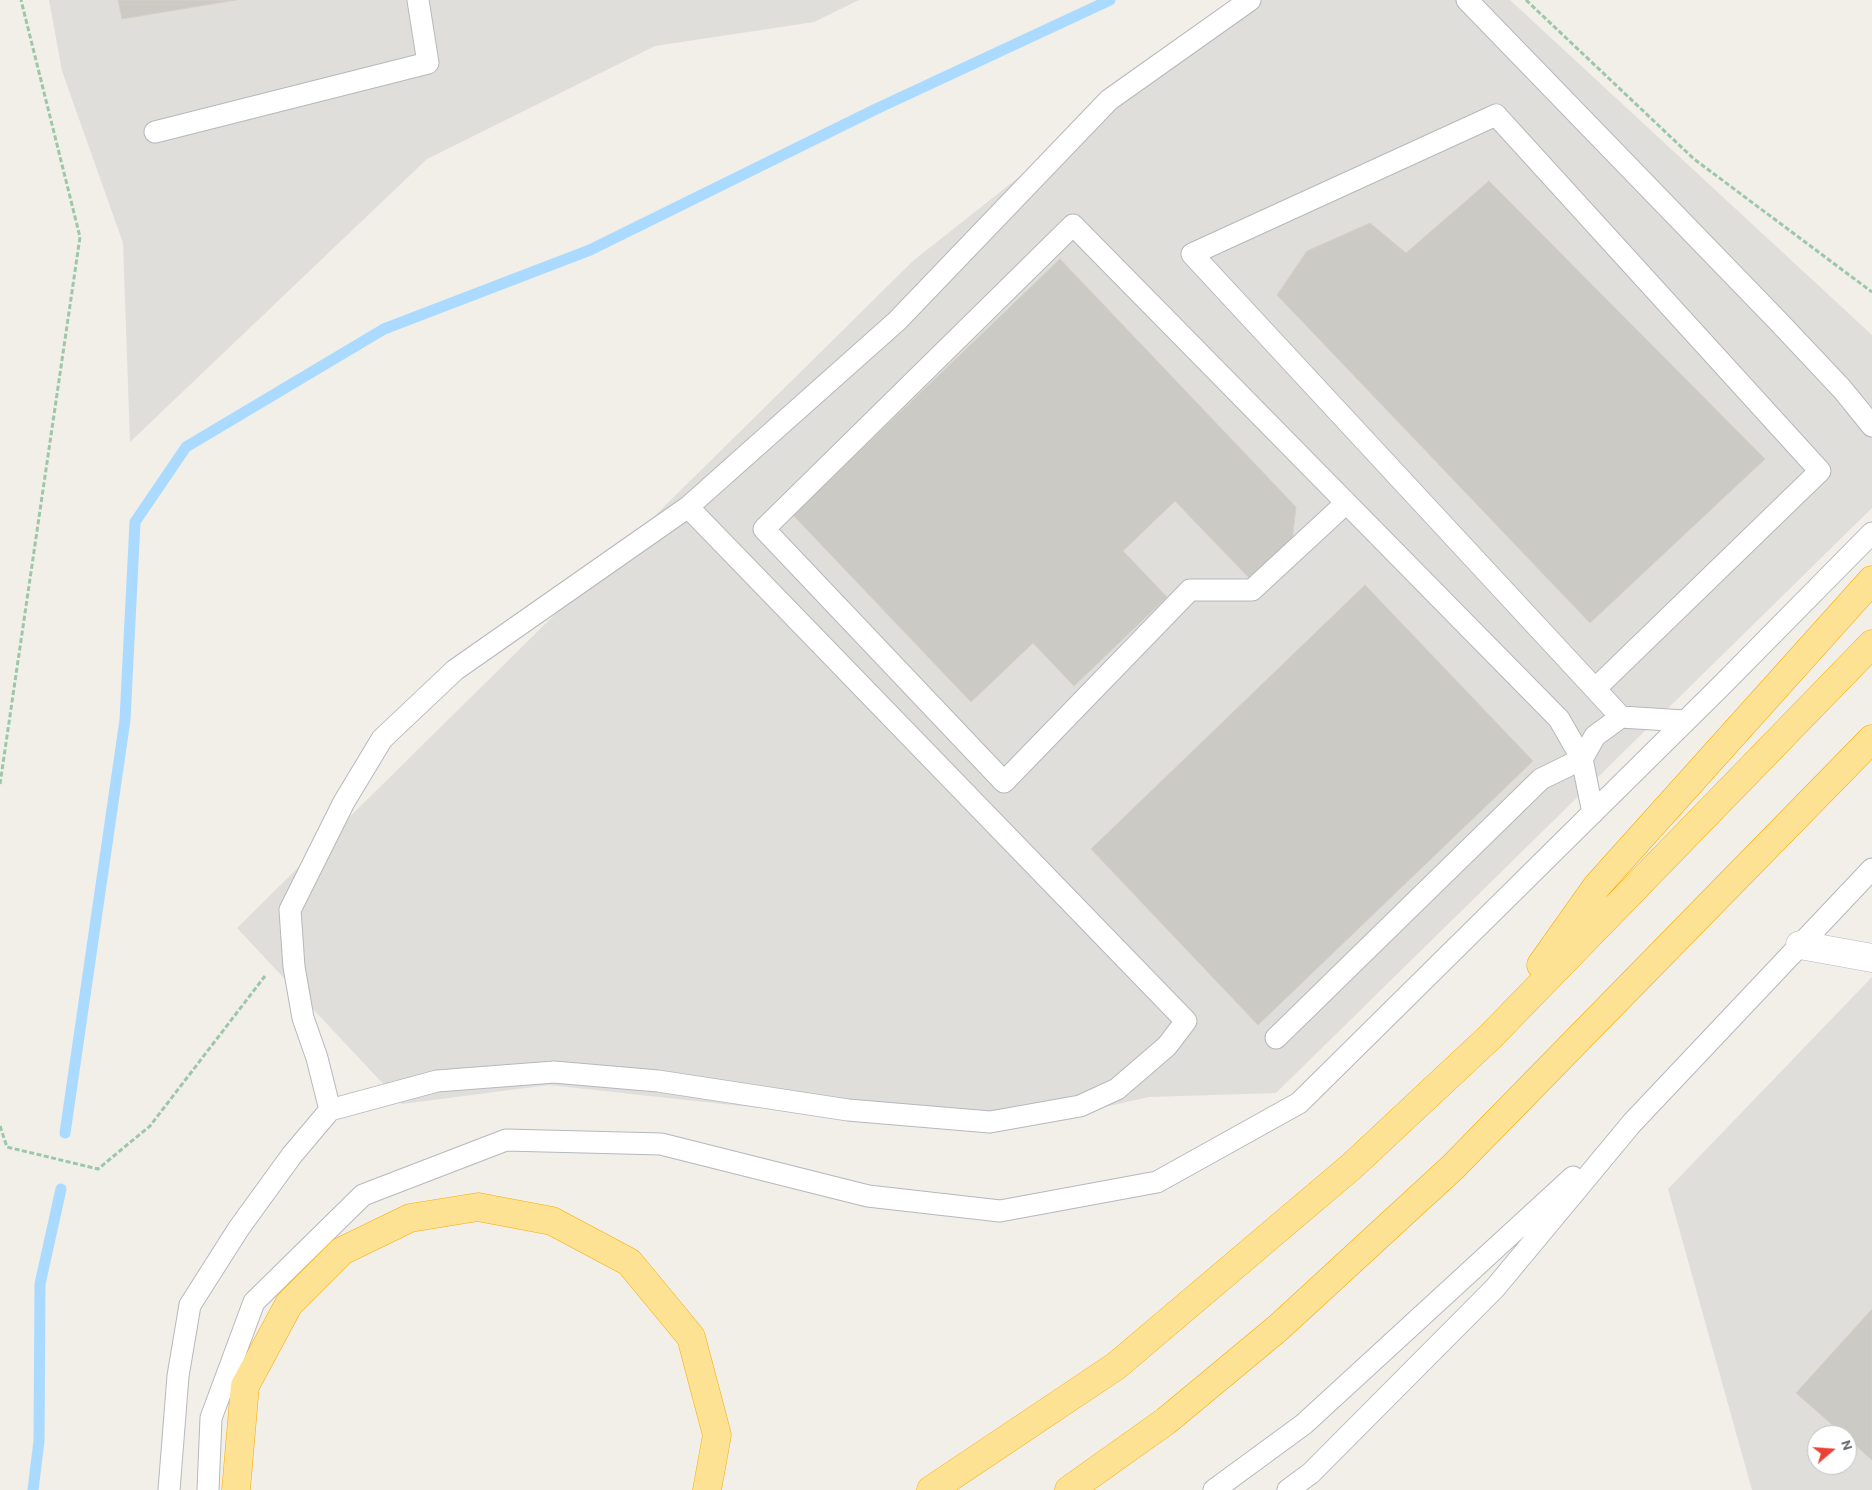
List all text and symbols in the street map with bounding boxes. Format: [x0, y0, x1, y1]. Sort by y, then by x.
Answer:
north arrow [1807, 1425, 1857, 1475]
text: N [1836, 1438, 1855, 1453]

